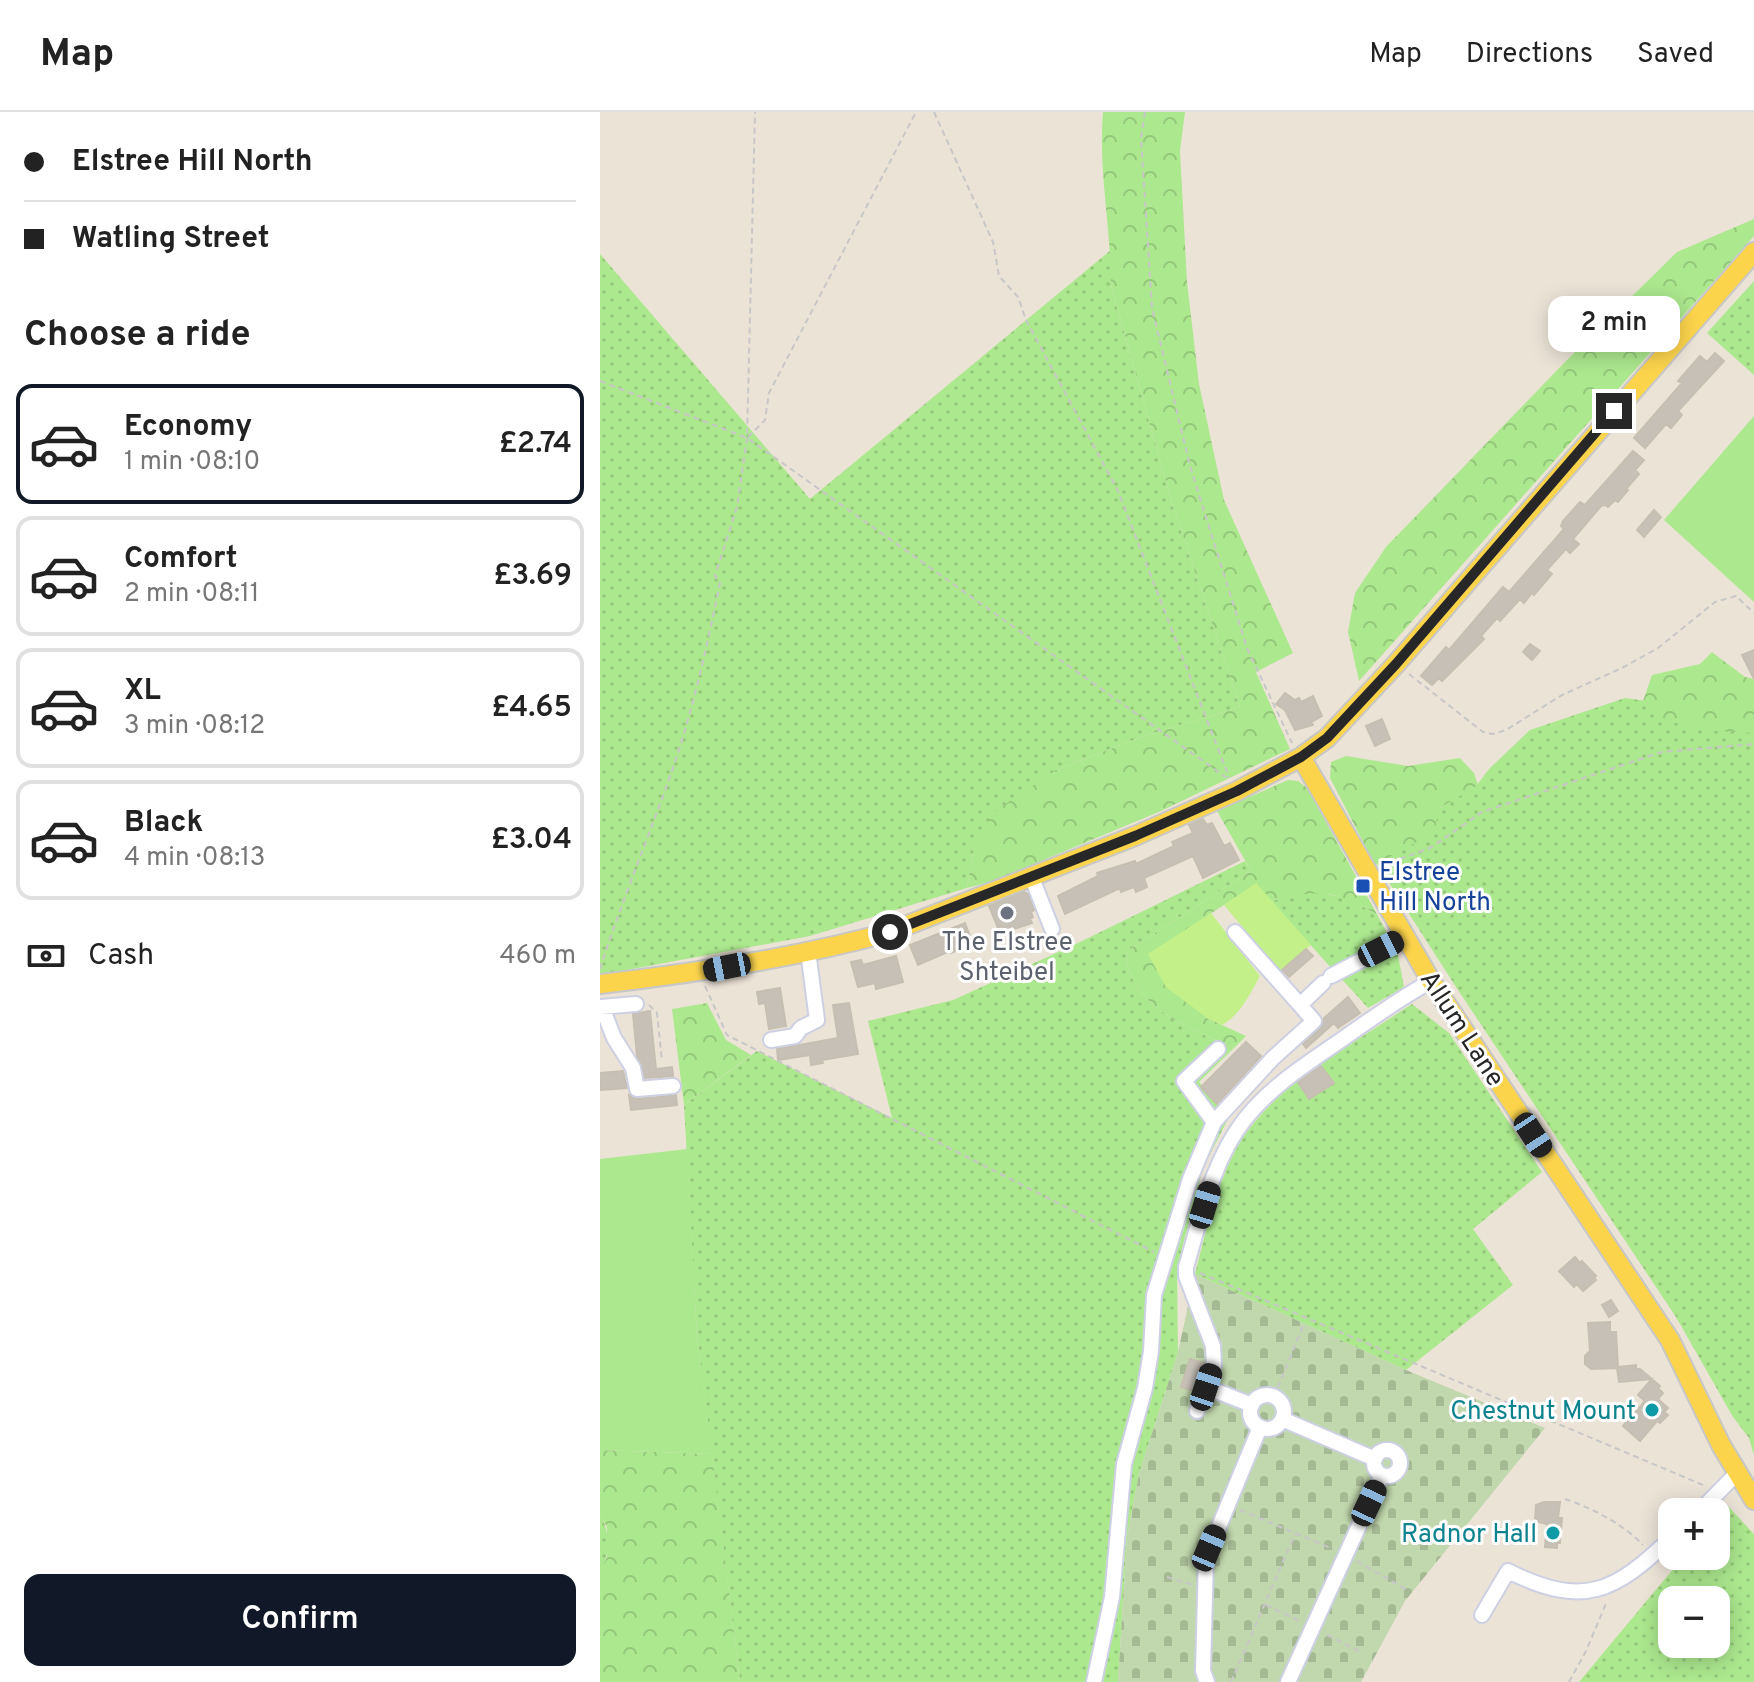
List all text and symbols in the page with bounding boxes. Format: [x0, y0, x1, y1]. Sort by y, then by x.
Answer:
text: Map [40, 31, 114, 80]
text: Map [1369, 37, 1422, 73]
text: Directions [1466, 37, 1593, 73]
text: Saved [1637, 37, 1714, 73]
text: Elstree Hill North [72, 144, 312, 181]
text: Watling Street [72, 221, 270, 258]
callout: 2 min [1548, 295, 1680, 351]
text: 2 min [1580, 307, 1648, 340]
text: Choose a ride [24, 313, 250, 359]
route end [1596, 393, 1632, 429]
icon: car [28, 408, 100, 480]
text: Economy [124, 409, 252, 446]
text: £2.74 [499, 426, 572, 463]
text: 1 min · 08:10 [124, 446, 260, 479]
icon: car [28, 540, 100, 612]
text: Comfort [124, 541, 237, 578]
text: £3.69 [493, 558, 572, 595]
text: 2 min · 08:11 [124, 578, 259, 611]
icon: car [28, 672, 100, 744]
text: XL [124, 673, 161, 710]
text: £4.65 [491, 690, 572, 727]
text: 3 min · 08:12 [124, 710, 265, 743]
icon: car [28, 804, 100, 876]
text: Black [124, 805, 203, 842]
text: £3.04 [491, 822, 572, 859]
text: 4 min · 08:13 [124, 842, 266, 875]
place label: Elstree Hill North [1379, 857, 1491, 920]
marker: Elstree Hill North [1354, 877, 1372, 895]
marker: The Elstree Shteibel [998, 904, 1016, 922]
route start [872, 914, 908, 950]
place label: The Elstree Shteibel [941, 927, 1073, 990]
car [1354, 927, 1408, 971]
icon: cash [24, 934, 68, 978]
text: Cash [88, 938, 154, 975]
text: 460 m [500, 940, 576, 973]
car [701, 951, 753, 983]
street label: Allum Lane [1411, 965, 1511, 1094]
car [1510, 1108, 1556, 1162]
car [1187, 1179, 1223, 1231]
car [1187, 1360, 1225, 1414]
place label: Chestnut Mount [1450, 1396, 1636, 1429]
marker: Chestnut Mount [1643, 1401, 1661, 1419]
car [1348, 1476, 1390, 1530]
map controls [1658, 1498, 1730, 1658]
button: + [1658, 1498, 1730, 1570]
place label: Radnor Hall [1401, 1519, 1537, 1552]
car [1189, 1521, 1229, 1575]
marker: Radnor Hall [1544, 1524, 1562, 1542]
button: Confirm [24, 1574, 576, 1666]
button: − [1658, 1586, 1730, 1658]

